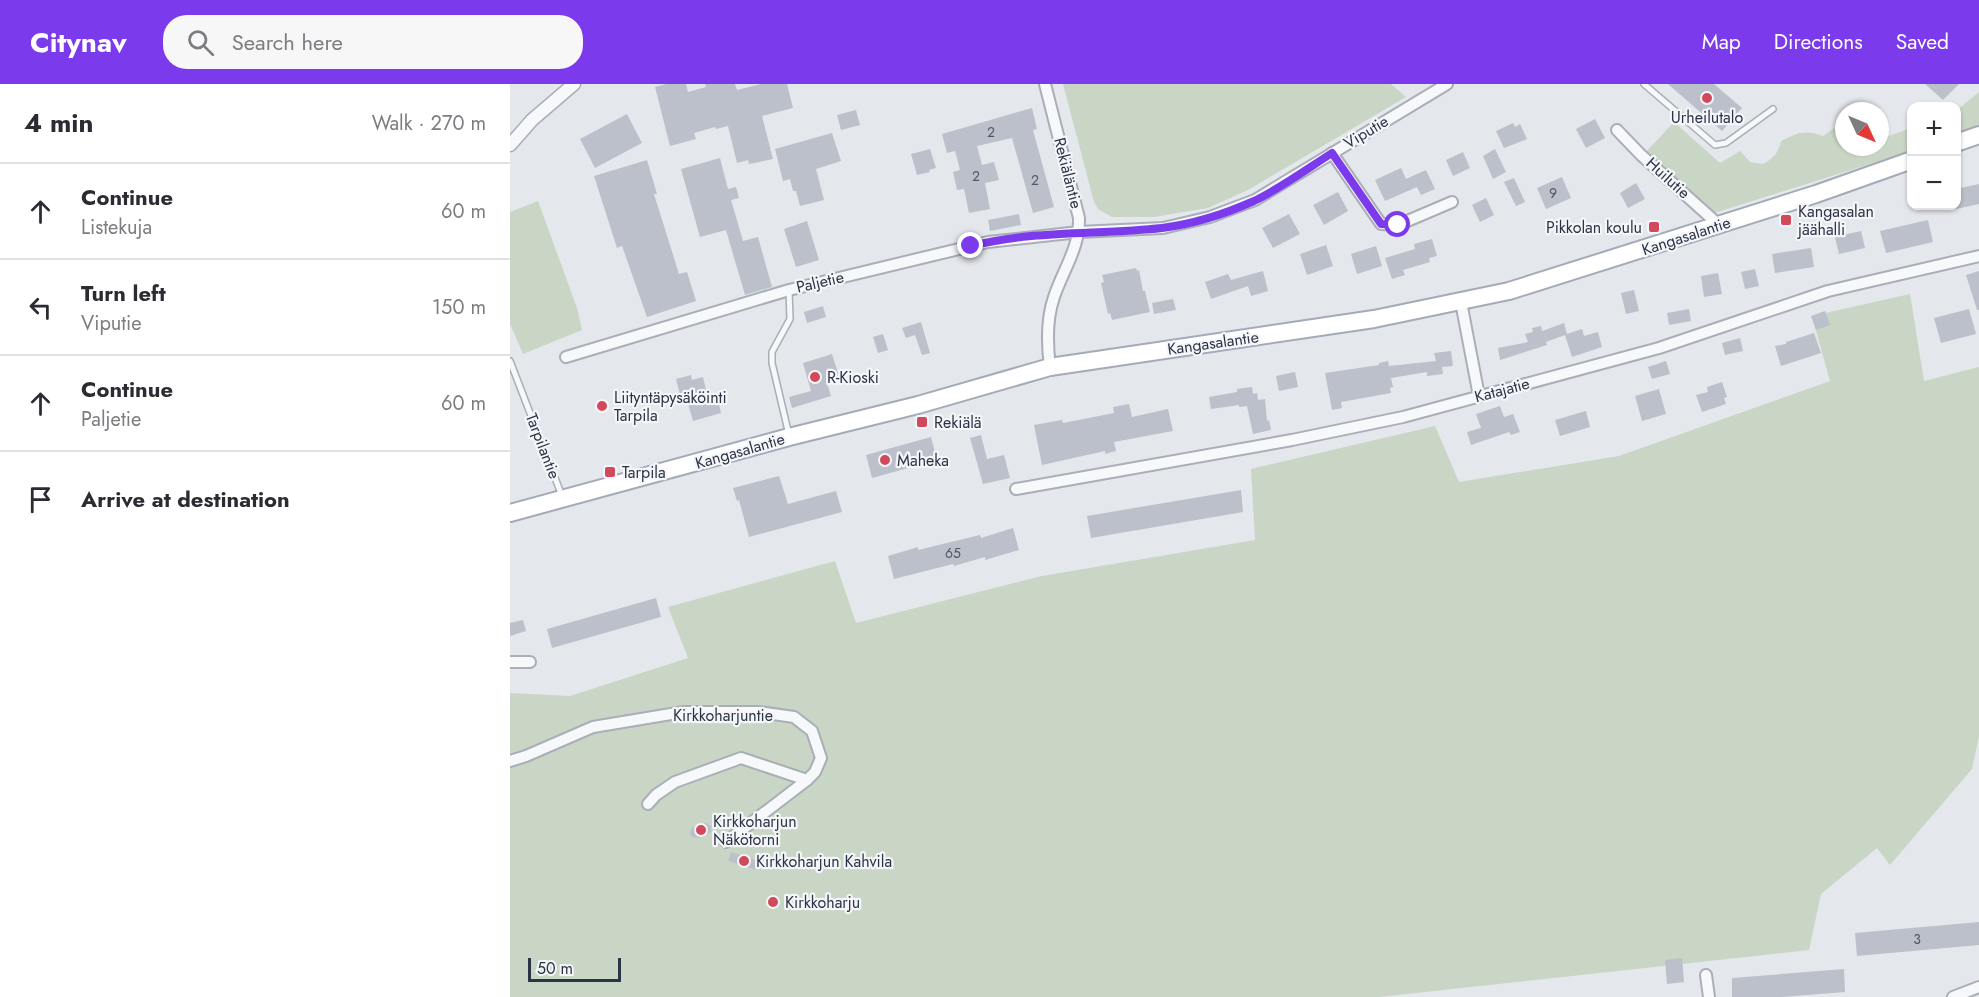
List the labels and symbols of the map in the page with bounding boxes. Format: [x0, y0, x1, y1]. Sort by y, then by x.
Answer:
marker: Urheilutalo [1700, 91, 1714, 105]
north arrow [1835, 102, 1889, 156]
place label: Urheilutalo [1671, 106, 1743, 129]
street label: Viputie [1339, 110, 1393, 154]
house number: 2 [987, 122, 995, 142]
street label: Rekiäläntie [1048, 135, 1088, 211]
street label: Huilutie [1641, 152, 1695, 204]
house number: 2 [972, 166, 980, 186]
house number: 2 [1031, 170, 1039, 190]
house number: 9 [1549, 183, 1557, 203]
place label: Kangasalan jäähalli [1797, 200, 1874, 241]
route start [1384, 211, 1410, 237]
street label: Kangasalantie [1639, 211, 1733, 261]
marker: Kangasalan jäähalli [1779, 213, 1793, 227]
place label: Pikkolan koulu [1546, 216, 1642, 239]
marker: Pikkolan koulu [1647, 220, 1661, 234]
route end [957, 232, 983, 258]
street label: Paljetie [794, 265, 846, 299]
street label: Kangasalantie [1166, 325, 1260, 361]
place label: R-Kioski [827, 366, 879, 389]
marker: R-Kioski [808, 370, 822, 384]
street label: Katajatie [1472, 372, 1532, 408]
place label: Liityntäpysäköinti Tarpila [614, 386, 727, 427]
marker: Liityntäpysäköinti Tarpila [595, 399, 609, 413]
street label: Tarpilantie [520, 410, 566, 482]
place label: Rekiälä [934, 411, 982, 434]
marker: Rekiälä [915, 415, 929, 429]
street label: Kangasalantie [693, 427, 787, 475]
place label: Maheka [897, 449, 949, 472]
marker: Maheka [878, 453, 892, 467]
place label: Tarpila [622, 461, 666, 484]
marker: Tarpila [603, 465, 617, 479]
house number: 65 [945, 543, 961, 563]
street label: Kirkkoharjuntie [673, 704, 773, 727]
place label: Kirkkoharjun Näkötorni [713, 810, 797, 851]
marker: Kirkkoharjun Näkötorni [694, 823, 708, 837]
place label: Kirkkoharjun Kahvila [756, 850, 892, 873]
marker: Kirkkoharjun Kahvila [737, 854, 751, 868]
place label: Kirkkoharju [785, 891, 860, 914]
marker: Kirkkoharju [766, 895, 780, 909]
house number: 3 [1913, 929, 1921, 949]
scale bar [528, 955, 621, 982]

